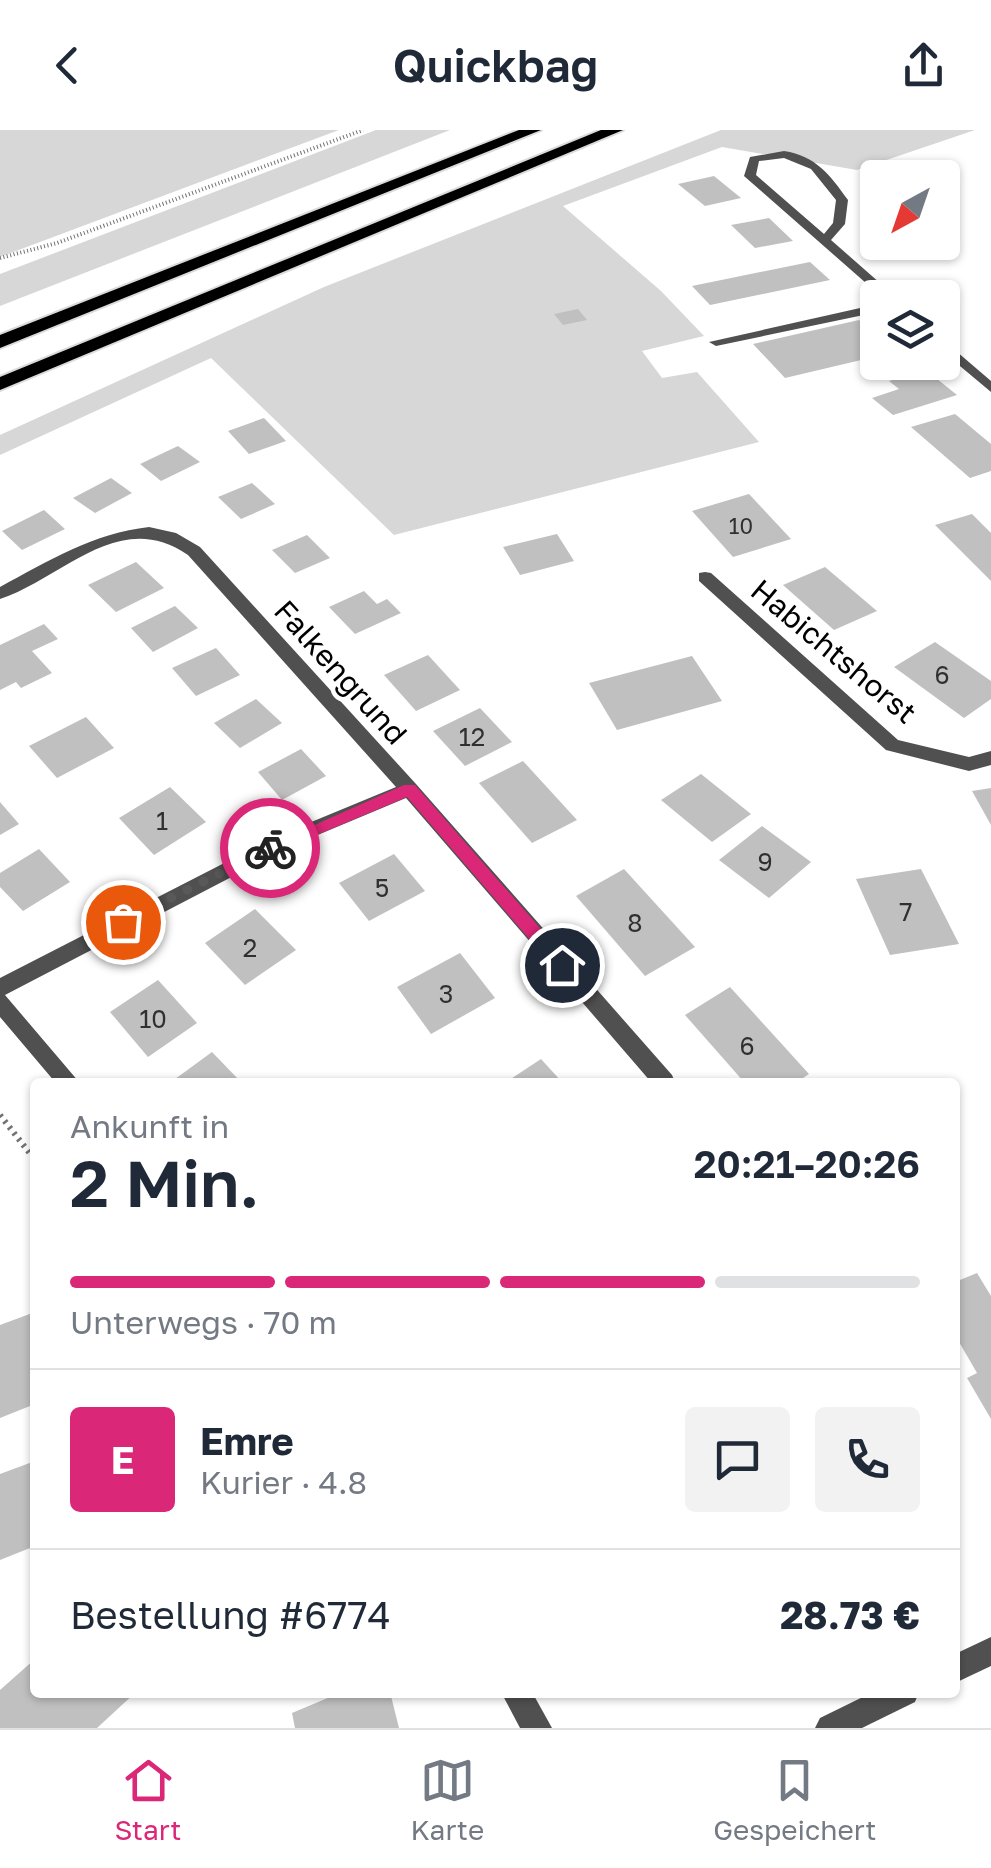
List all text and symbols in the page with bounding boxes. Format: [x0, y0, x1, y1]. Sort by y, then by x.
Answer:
icon: back [40, 38, 95, 93]
text: Quickbag [393, 38, 598, 92]
icon: share [896, 38, 951, 93]
north arrow [860, 160, 960, 260]
map controls [860, 160, 960, 380]
button: layers [860, 280, 960, 380]
house number: 10 [729, 512, 753, 539]
street label: Habichtshorst [744, 571, 924, 731]
street label: Falkengrund [267, 593, 415, 751]
house number: 6 [934, 659, 950, 690]
house number: 12 [459, 721, 485, 752]
courier [220, 798, 320, 898]
house number: 1 [156, 805, 168, 836]
icon: bike [243, 821, 298, 876]
house number: 9 [757, 846, 773, 877]
house number: 5 [375, 872, 389, 903]
pin [81, 880, 166, 965]
icon: bag [96, 895, 151, 950]
house number: 7 [899, 896, 913, 927]
house number: 8 [627, 907, 643, 938]
pin [520, 923, 605, 1008]
house number: 2 [243, 932, 257, 963]
icon: home [535, 938, 590, 993]
house number: 3 [439, 978, 453, 1009]
house number: 10 [139, 1003, 167, 1034]
house number: 6 [739, 1030, 755, 1061]
text: Ankunft in [70, 1107, 229, 1145]
text: 20:21–20:26 [694, 1141, 920, 1186]
text: 2 Min. [70, 1143, 259, 1221]
text: Unterwegs · 70 m [70, 1303, 337, 1341]
button: chat [685, 1407, 790, 1512]
button: phone [815, 1407, 920, 1512]
text: Emre [200, 1418, 294, 1463]
text: E [111, 1437, 134, 1482]
text: Kurier · 4.8 [200, 1463, 367, 1501]
text: Bestellung #6774 [70, 1592, 391, 1637]
text: 28.73 € [780, 1592, 920, 1637]
tab: Start [114, 1753, 182, 1846]
tab: Karte [411, 1753, 484, 1846]
tab: Gespeichert [713, 1753, 876, 1846]

